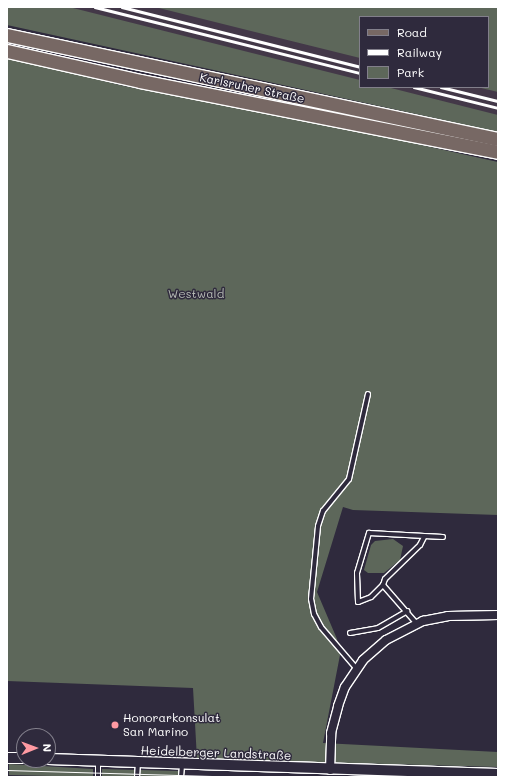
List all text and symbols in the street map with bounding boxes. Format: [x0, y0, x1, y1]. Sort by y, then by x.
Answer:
legend [359, 16, 489, 88]
text: Road [397, 24, 427, 40]
text: Railway [397, 44, 442, 60]
text: Park [397, 64, 424, 80]
street label: Karlsruher Straße [198, 70, 306, 106]
park label: Westwald [168, 287, 224, 301]
place label: Honorarkonsulat San Marino [123, 711, 220, 739]
marker: Honorarkonsulat San Marino [110, 720, 120, 730]
north arrow [16, 728, 56, 768]
text: N [40, 743, 55, 752]
street label: Heidelberger Landstraße [140, 743, 292, 763]

